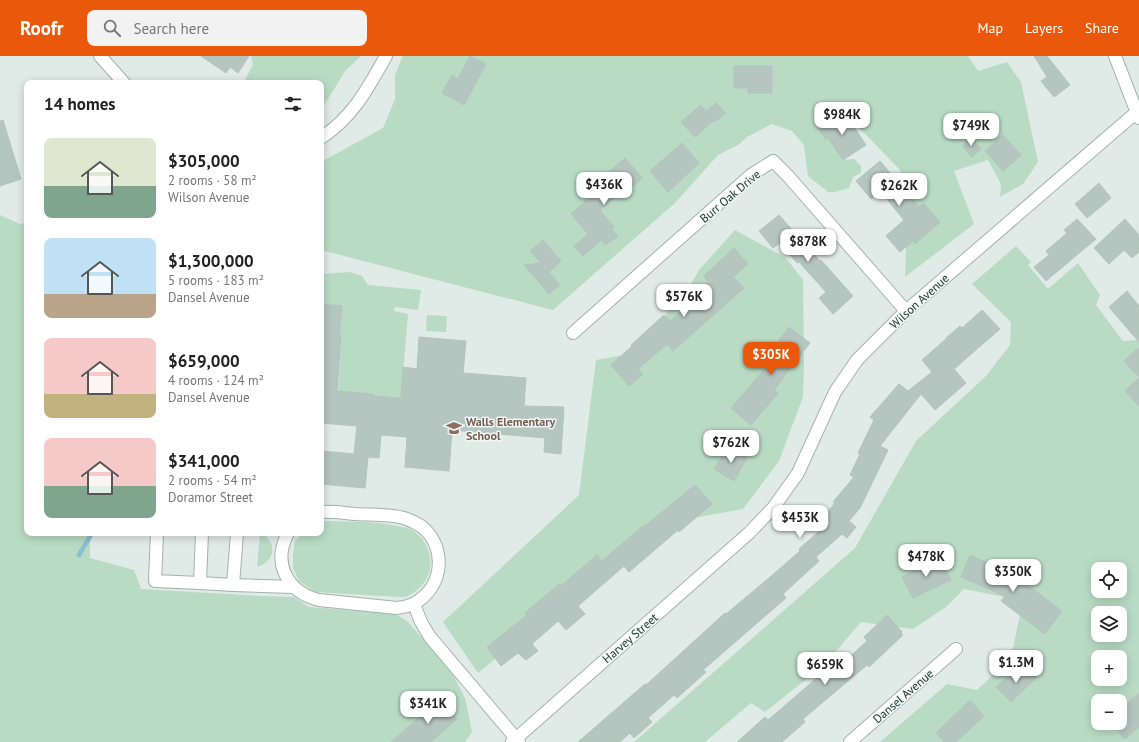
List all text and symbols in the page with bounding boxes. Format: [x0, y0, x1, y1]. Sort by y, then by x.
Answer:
search box [87, 10, 367, 46]
text: Roofr [20, 16, 63, 40]
icon: search [101, 17, 123, 39]
text: Search here [133, 19, 209, 38]
text: Map [977, 19, 1003, 37]
text: Layers [1025, 19, 1063, 37]
text: Share [1085, 19, 1119, 37]
text: 14 homes [44, 93, 115, 115]
icon: filters [282, 93, 304, 115]
pin: $984K [814, 102, 870, 136]
text: $984K [823, 106, 861, 123]
pin: $749K [943, 113, 999, 147]
text: $749K [952, 117, 990, 134]
text: $305,000 [168, 150, 240, 172]
icon: home [76, 154, 124, 202]
street label: Burr Oak Drive [697, 166, 763, 226]
text: 2 rooms · 58 m² [168, 172, 257, 189]
pin: $436K [576, 172, 632, 206]
pin: $262K [871, 173, 927, 207]
text: $436K [585, 176, 623, 193]
text: $262K [880, 177, 918, 194]
text: Wilson Avenue [168, 189, 249, 206]
pin: $878K [780, 229, 836, 263]
text: $878K [789, 233, 827, 250]
text: $1,300,000 [168, 250, 254, 272]
icon: home [76, 254, 124, 302]
street label: Wilson Avenue [886, 270, 952, 332]
text: 5 rooms · 183 m² [168, 272, 264, 289]
pin: $576K [656, 284, 712, 318]
text: $576K [665, 288, 703, 305]
text: Dansel Avenue [168, 289, 250, 306]
pin: $305K [743, 342, 799, 376]
text: $305K [752, 346, 790, 363]
text: $659,000 [168, 350, 240, 372]
icon: home [76, 354, 124, 402]
text: 4 rooms · 124 m² [168, 372, 264, 389]
text: Dansel Avenue [168, 389, 250, 406]
place label: Walls Elementary School [466, 414, 555, 443]
school or university icon: Walls Elementary School [445, 419, 463, 437]
pin: $762K [703, 430, 759, 464]
text: $762K [712, 434, 750, 451]
text: $341,000 [168, 450, 240, 472]
icon: home [76, 454, 124, 502]
text: 2 rooms · 54 m² [168, 472, 257, 489]
text: Doramor Street [168, 489, 253, 506]
pin: $453K [772, 505, 828, 539]
text: $453K [781, 509, 819, 526]
pin: $478K [898, 544, 954, 578]
text: $478K [907, 548, 945, 565]
pin: $350K [985, 559, 1041, 593]
map controls [1091, 562, 1127, 730]
button: locate [1091, 562, 1127, 598]
text: $350K [994, 563, 1032, 580]
button: layers [1091, 606, 1127, 642]
street label: Harvey Street [599, 610, 661, 666]
pin: $1.3M [988, 650, 1044, 684]
button: + [1091, 650, 1127, 686]
pin: $659K [797, 652, 853, 686]
text: $1.3M [998, 654, 1034, 671]
text: $659K [806, 656, 844, 673]
street label: Dansel Avenue [870, 666, 936, 726]
pin: $341K [400, 691, 456, 725]
button: − [1091, 694, 1127, 730]
text: $341K [409, 695, 447, 712]

